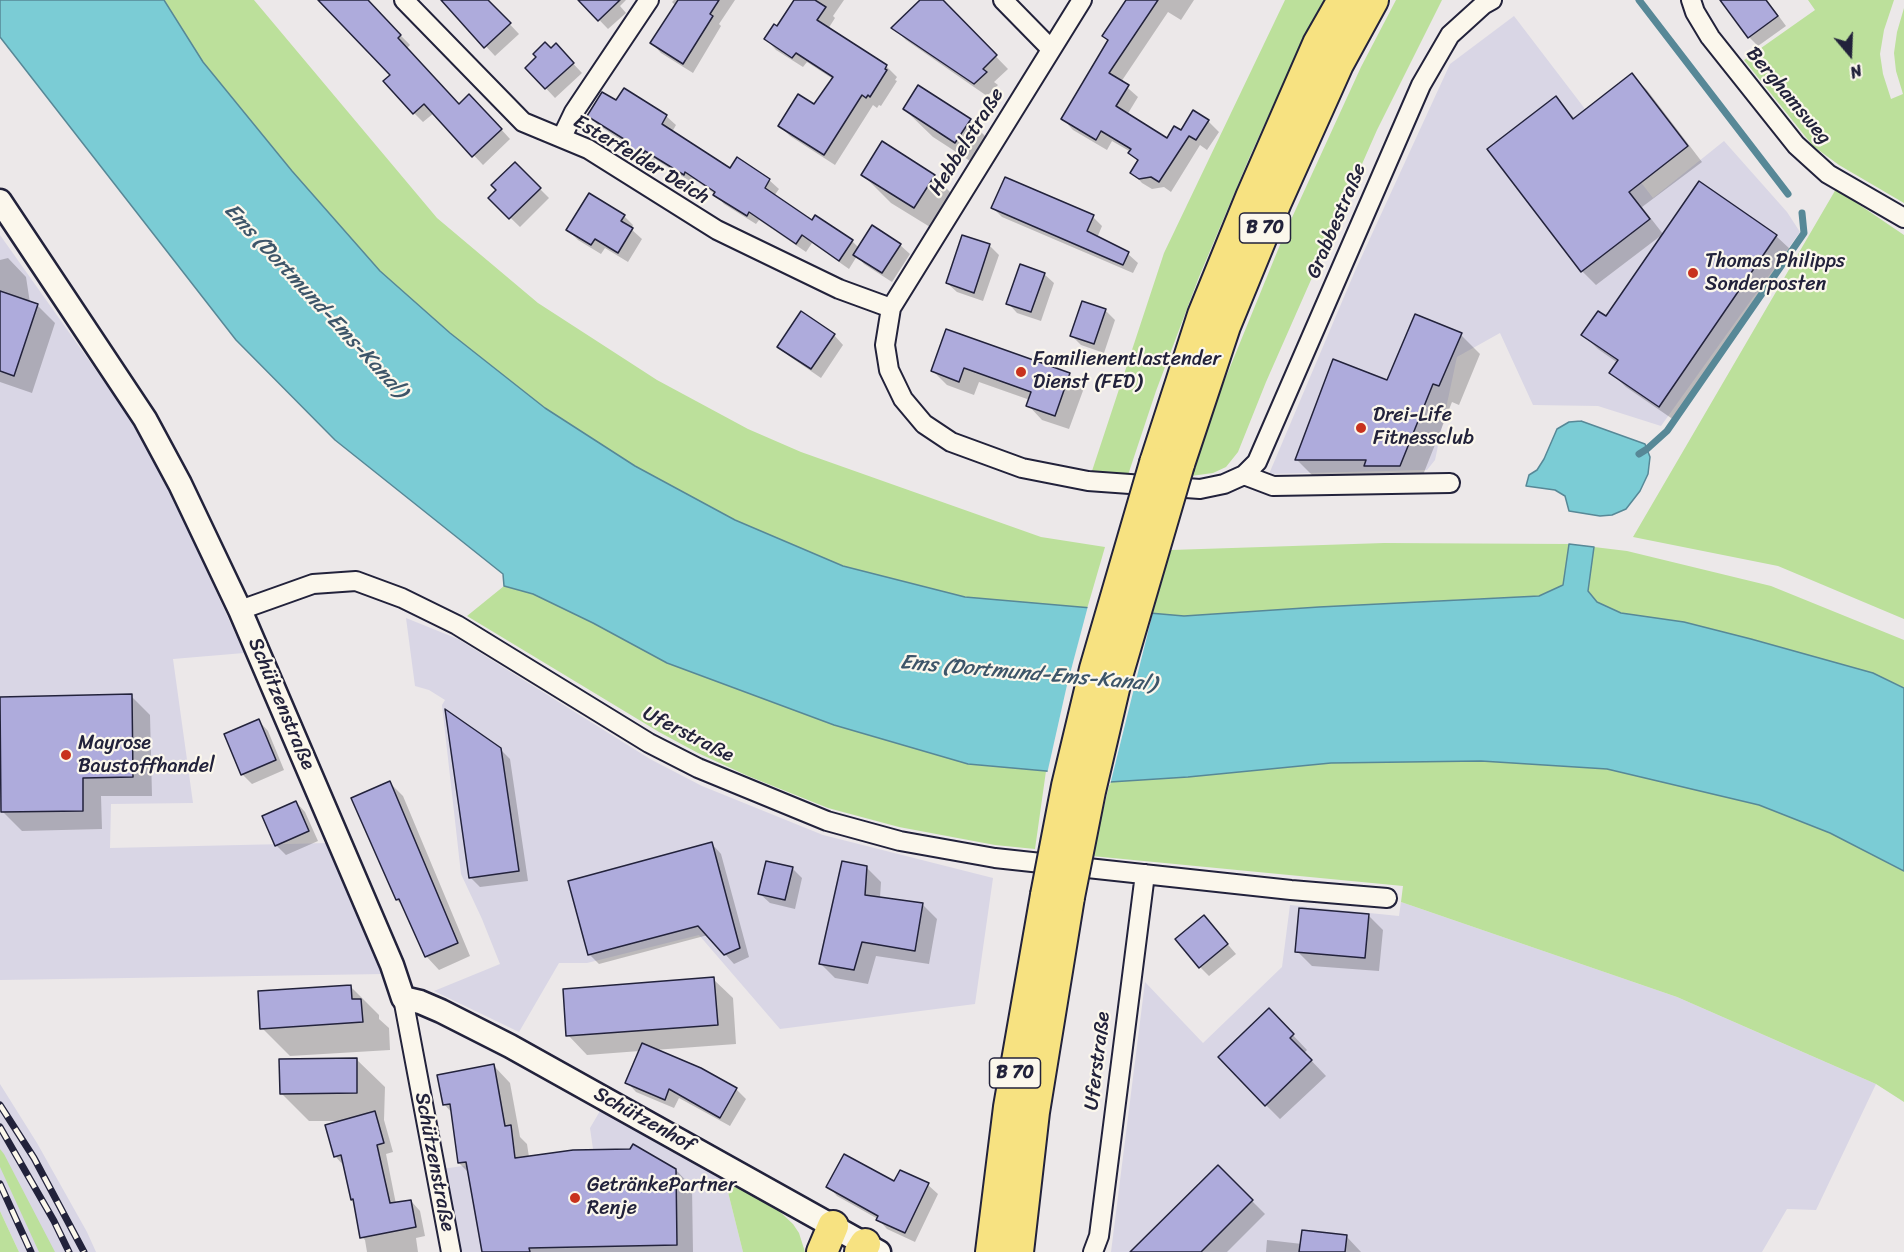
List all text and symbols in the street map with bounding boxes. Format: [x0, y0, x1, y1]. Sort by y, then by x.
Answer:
north arrow [1820, 24, 1880, 84]
street label: Berghamsweg [1740, 42, 1836, 150]
text: N [1846, 56, 1866, 87]
street label: Hebbelstraße [924, 84, 1010, 200]
street label: Esterfelder Deich [569, 110, 713, 210]
street label: Grabbestraße [1302, 160, 1372, 282]
water label: Ems (Dortmund-Ems-Kanal) [218, 199, 412, 403]
road number: B 70 [1240, 213, 1290, 243]
place label: Thomas Philipps Sonderposten [1705, 250, 1845, 297]
marker: Thomas Philipps Sonderposten [1686, 266, 1700, 280]
place label: Familienentlastender Dienst (FED) [1033, 348, 1221, 395]
marker: Familienentlastender Dienst (FED) [1014, 365, 1028, 379]
place label: Drei-Life Fitnessclub [1373, 404, 1474, 451]
marker: Drei-Life Fitnessclub [1354, 421, 1368, 435]
street label: Schützenstraße [242, 634, 320, 774]
water label: Ems (Dortmund-Ems-Kanal) [899, 650, 1157, 698]
street label: Uferstraße [638, 702, 738, 768]
place label: Mayrose Baustoffhandel [78, 732, 215, 779]
marker: Mayrose Baustoffhandel [59, 748, 73, 762]
street label: Uferstraße [1080, 1010, 1116, 1112]
road number: B 70 [990, 1058, 1040, 1088]
street label: Schützenhof [589, 1082, 699, 1158]
street label: Schützenstraße [409, 1091, 459, 1233]
place label: GetränkePartner Renje [587, 1174, 736, 1221]
marker: GetränkePartner Renje [568, 1191, 582, 1205]

